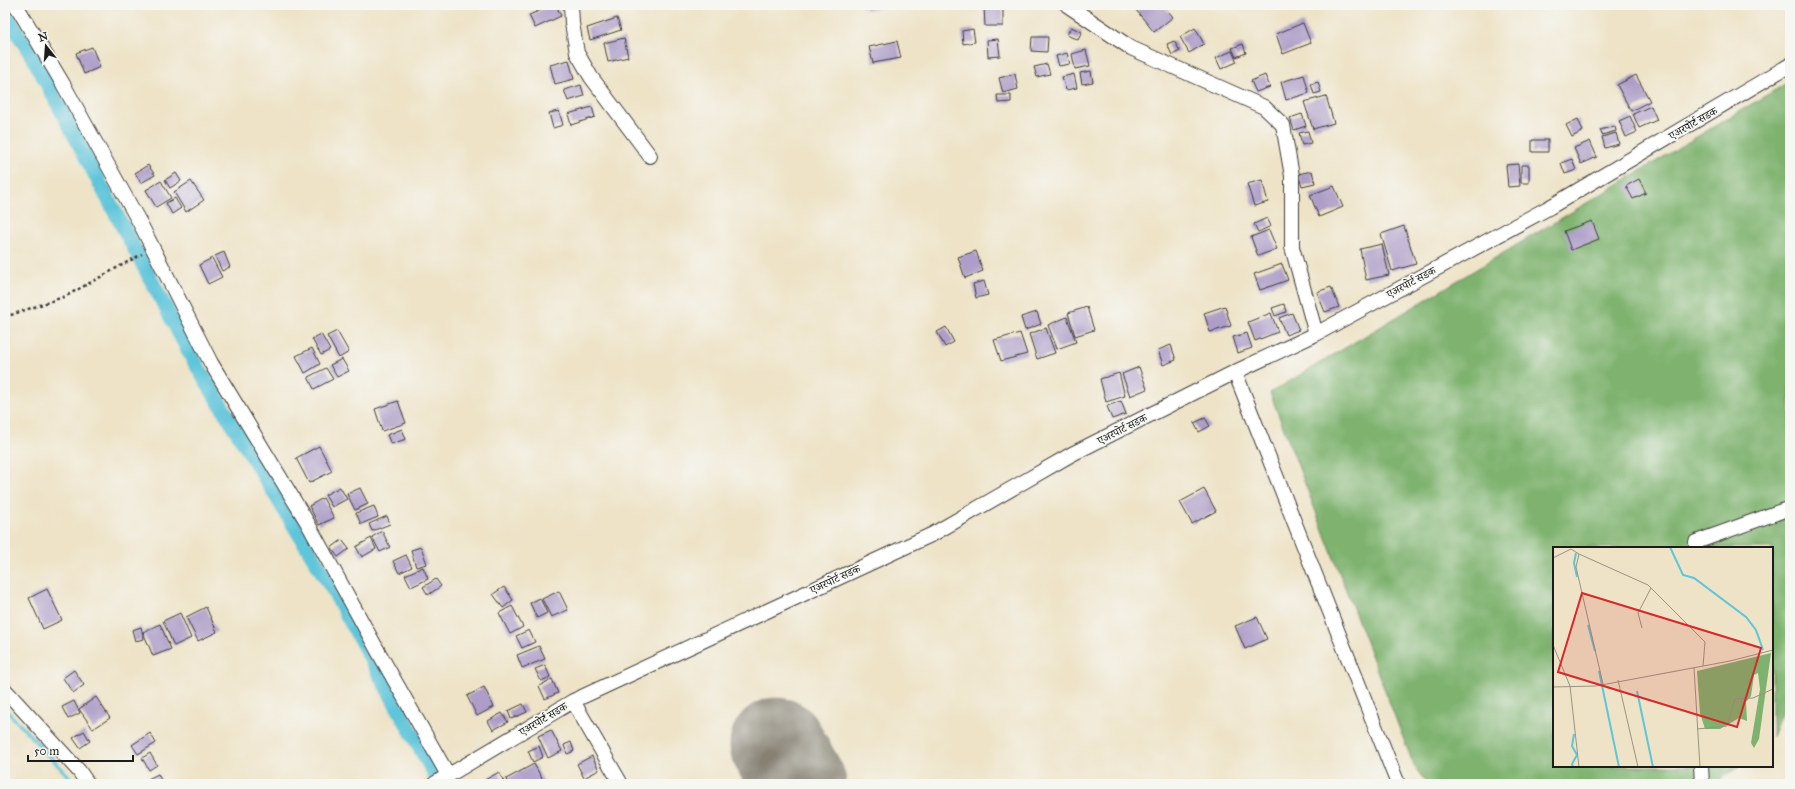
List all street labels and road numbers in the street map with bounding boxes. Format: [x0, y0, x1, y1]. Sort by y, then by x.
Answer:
street label: एअरपोर्ट सडक [1666, 104, 1721, 143]
street label: एअरपोर्ट सडक [1383, 263, 1439, 301]
street label: एअरपोर्ट सडक [1094, 411, 1150, 448]
street label: एअरपोर्ट सडक [807, 562, 863, 597]
street label: एअरपोर्ट सडक [516, 699, 571, 739]

